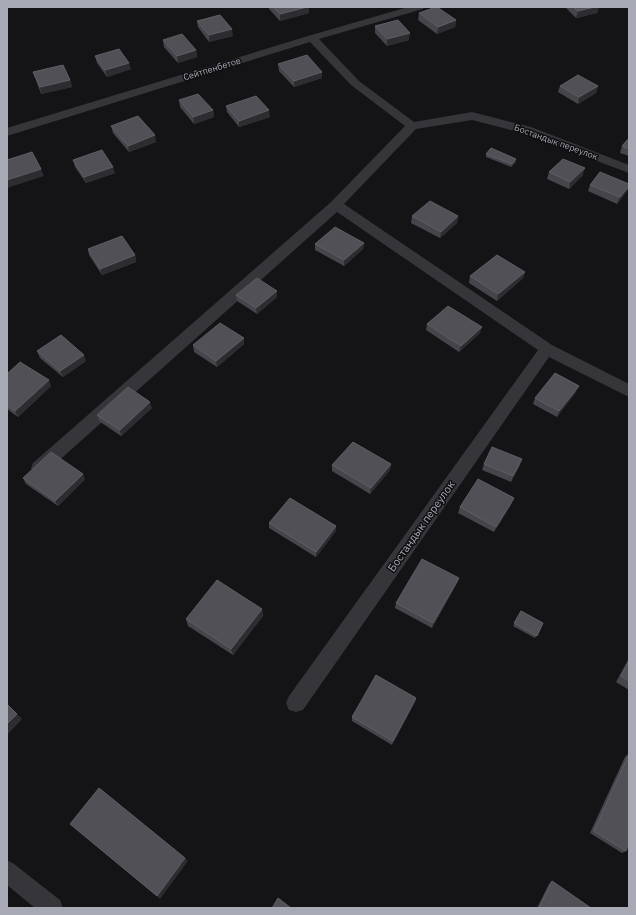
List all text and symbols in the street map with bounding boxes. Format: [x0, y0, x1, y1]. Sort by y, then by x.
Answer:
street label: Сейтпенбетов [182, 55, 242, 82]
street label: Бостандык переулок [513, 121, 600, 162]
street label: Бостандык переулок [384, 478, 458, 574]

